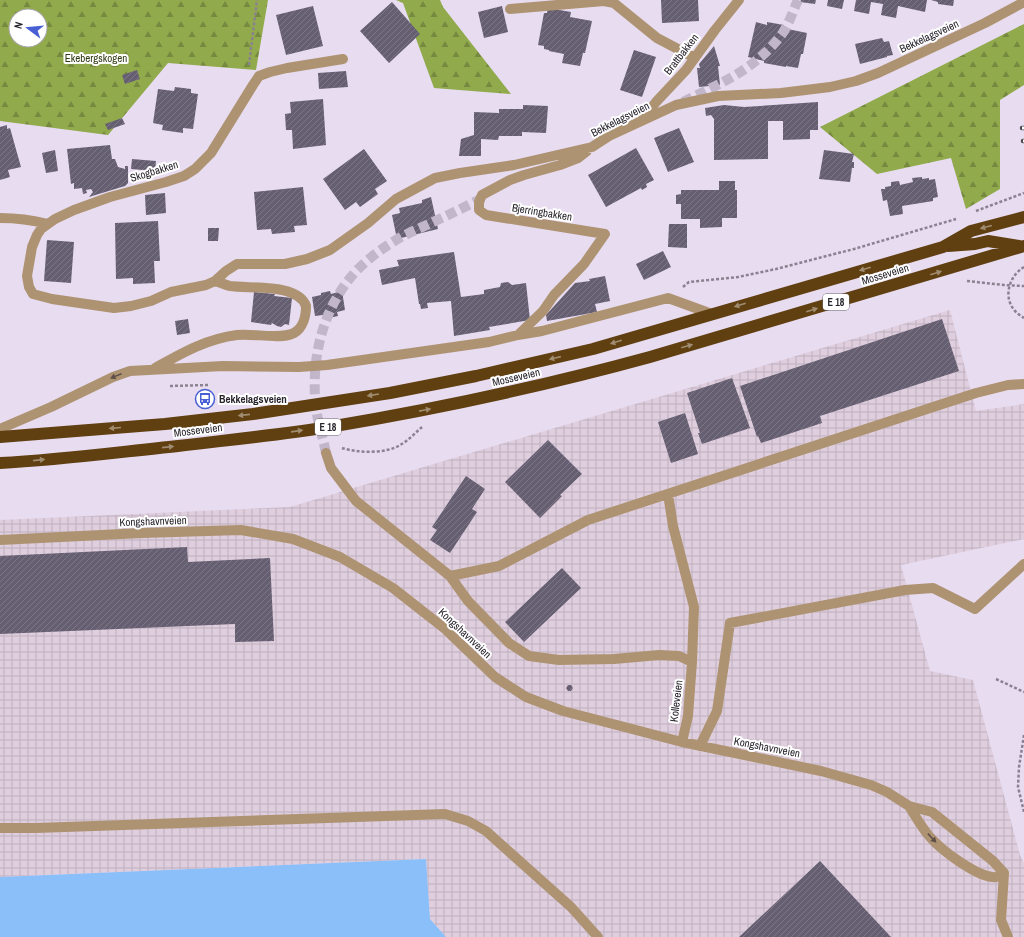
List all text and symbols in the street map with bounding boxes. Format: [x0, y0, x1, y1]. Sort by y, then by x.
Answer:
north arrow [8, 8, 48, 48]
street label: Bekkelagsveien [897, 16, 961, 56]
text: N [11, 20, 26, 30]
street label: Brattbakken [661, 31, 701, 77]
park label: Ekebergskogen [65, 51, 127, 65]
street label: Bekkelagsveien [588, 98, 652, 140]
street label: Skogbakken [128, 157, 180, 185]
street label: Bjerringbakken [511, 200, 573, 224]
one-way arrow [980, 224, 992, 230]
street label: Mosseveien [860, 260, 910, 288]
one-way arrow [859, 266, 871, 272]
one-way arrow [931, 270, 943, 276]
road number: E 18 [823, 294, 849, 310]
one-way arrow [734, 302, 746, 308]
one-way arrow [806, 307, 818, 313]
one-way arrow [609, 339, 621, 345]
one-way arrow [681, 343, 693, 349]
one-way arrow [549, 355, 561, 361]
street label: Mosseveien [491, 365, 541, 389]
one-way arrow [109, 373, 121, 379]
bus stop icon: Bekkelagsveien [194, 388, 216, 410]
place label: Bekkelagsveien [219, 392, 287, 406]
one-way arrow [367, 393, 379, 399]
one-way arrow [419, 406, 432, 412]
one-way arrow [238, 411, 250, 418]
road number: E 18 [315, 419, 341, 435]
street label: Mosseveien [173, 420, 223, 440]
one-way arrow [109, 424, 121, 431]
one-way arrow [291, 428, 303, 434]
one-way arrow [162, 444, 174, 450]
one-way arrow [33, 457, 45, 464]
street label: Kongshavnveien [119, 513, 187, 529]
street label: Kongshavnveien [436, 605, 494, 661]
street label: Kolleveien [666, 679, 686, 723]
street label: Kongshavnveien [733, 734, 801, 760]
one-way arrow [927, 833, 937, 843]

